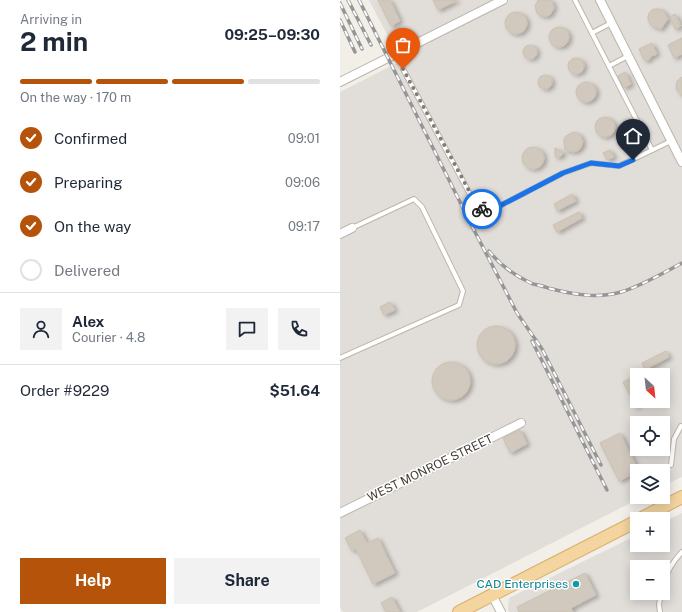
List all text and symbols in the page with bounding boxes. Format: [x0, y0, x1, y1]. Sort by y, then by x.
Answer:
text: Arriving in [20, 12, 82, 27]
text: 2 min [20, 26, 88, 57]
text: 09:25–09:30 [224, 26, 320, 43]
pin [386, 28, 420, 69]
icon: bag [392, 34, 414, 56]
text: On the way · 170 m [20, 90, 131, 105]
pin [616, 119, 650, 160]
icon: home [622, 125, 644, 147]
icon: check [20, 127, 42, 149]
text: Confirmed [54, 130, 127, 147]
text: 09:01 [288, 131, 320, 146]
icon: check [20, 171, 42, 193]
text: Preparing [54, 174, 123, 191]
text: 09:06 [285, 175, 320, 190]
courier [462, 189, 502, 229]
icon: bike [471, 198, 493, 220]
icon: check [20, 215, 42, 237]
text: On the way [54, 218, 131, 235]
text: 09:17 [288, 219, 320, 234]
text: Delivered [54, 262, 120, 279]
button: person [20, 308, 62, 350]
button: chat [226, 308, 268, 350]
button: phone [278, 308, 320, 350]
text: Alex [72, 313, 104, 330]
text: Courier · 4.8 [72, 330, 145, 345]
north arrow [630, 368, 670, 408]
map controls [630, 368, 670, 600]
text: Order #9229 [20, 382, 109, 399]
text: $51.64 [270, 382, 320, 399]
button: locate [630, 416, 670, 456]
street label: WEST MONROE STREET [365, 431, 495, 505]
button: layers [630, 464, 670, 504]
button: + [630, 512, 670, 552]
button: Help [20, 558, 166, 604]
button: Share [174, 558, 320, 604]
button: − [630, 560, 670, 600]
place label: CAD Enterprises [476, 577, 568, 591]
marker: CAD Enterprises [571, 579, 581, 589]

